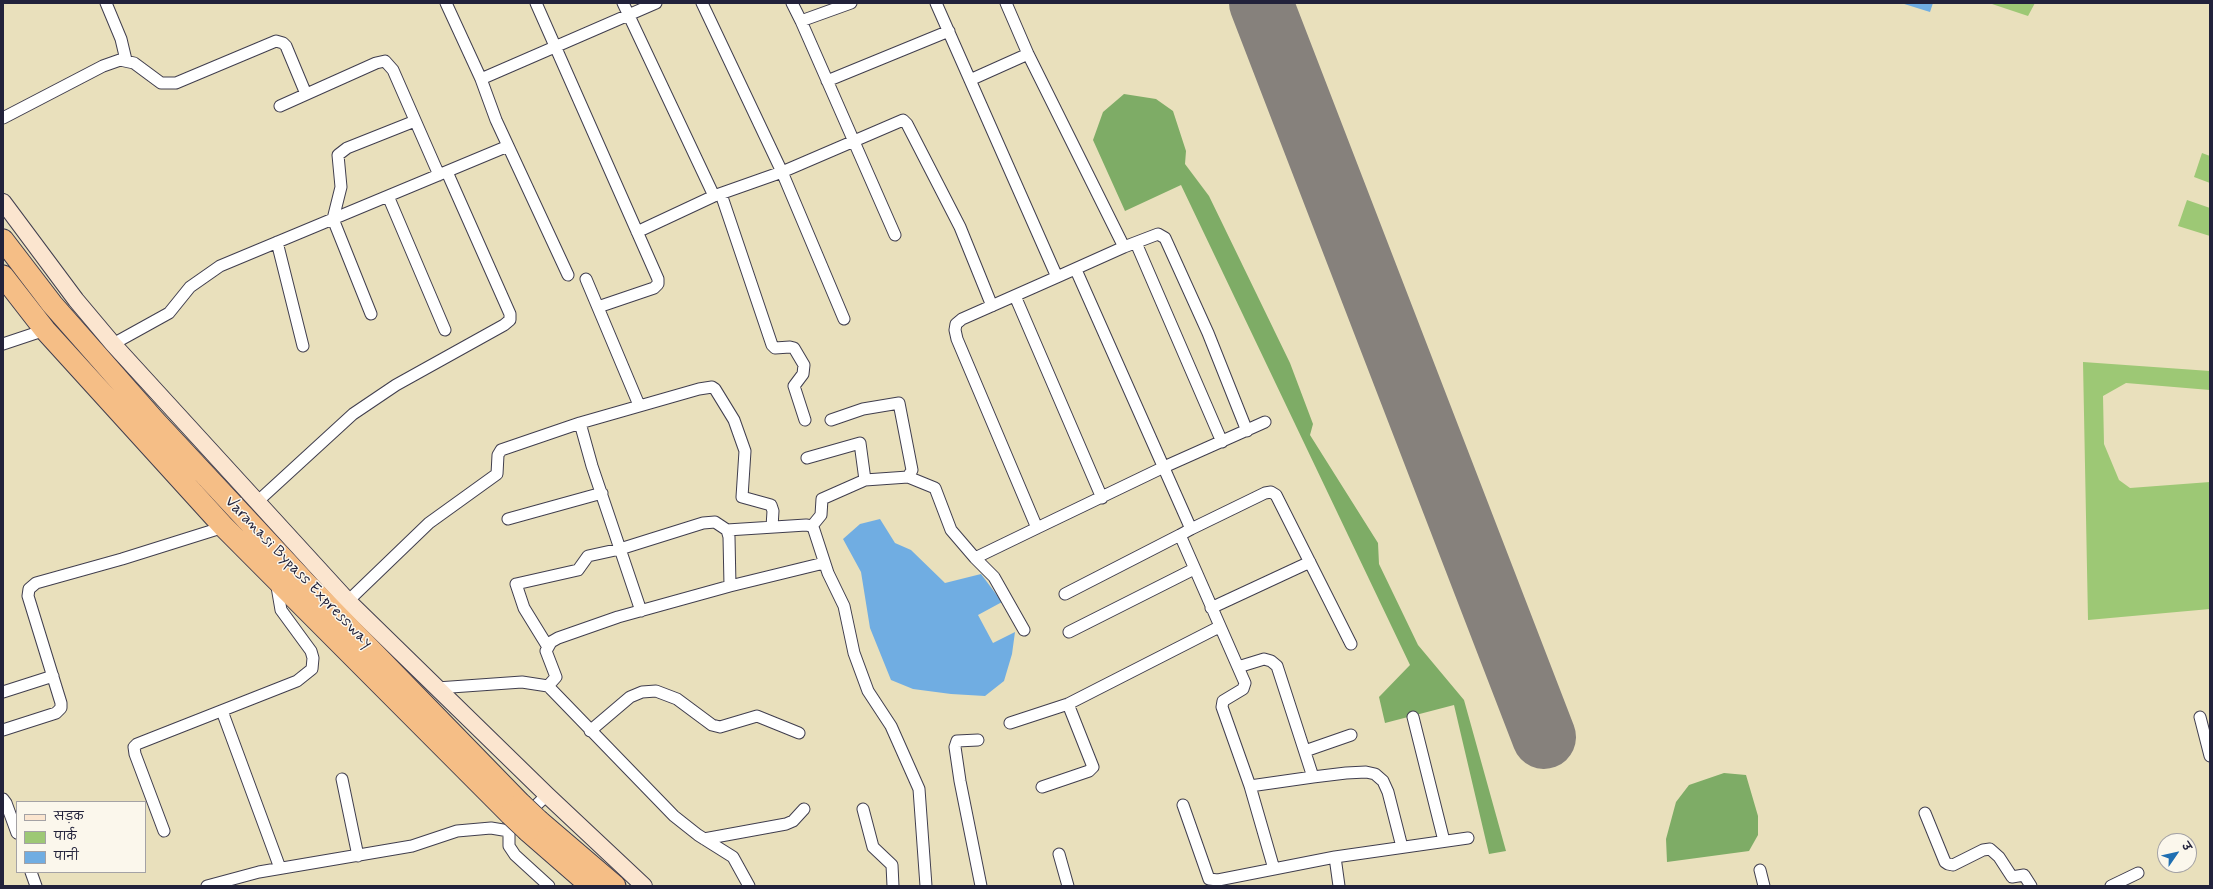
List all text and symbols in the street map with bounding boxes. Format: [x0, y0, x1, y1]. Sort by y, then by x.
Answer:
street label: Varanasi Bypass Expressway [220, 493, 376, 653]
legend [16, 801, 146, 873]
text: सड़क [54, 809, 84, 825]
text: पार्क [54, 829, 77, 845]
north arrow [2157, 833, 2197, 873]
text: उ [2178, 840, 2194, 854]
text: पानी [54, 849, 79, 865]

